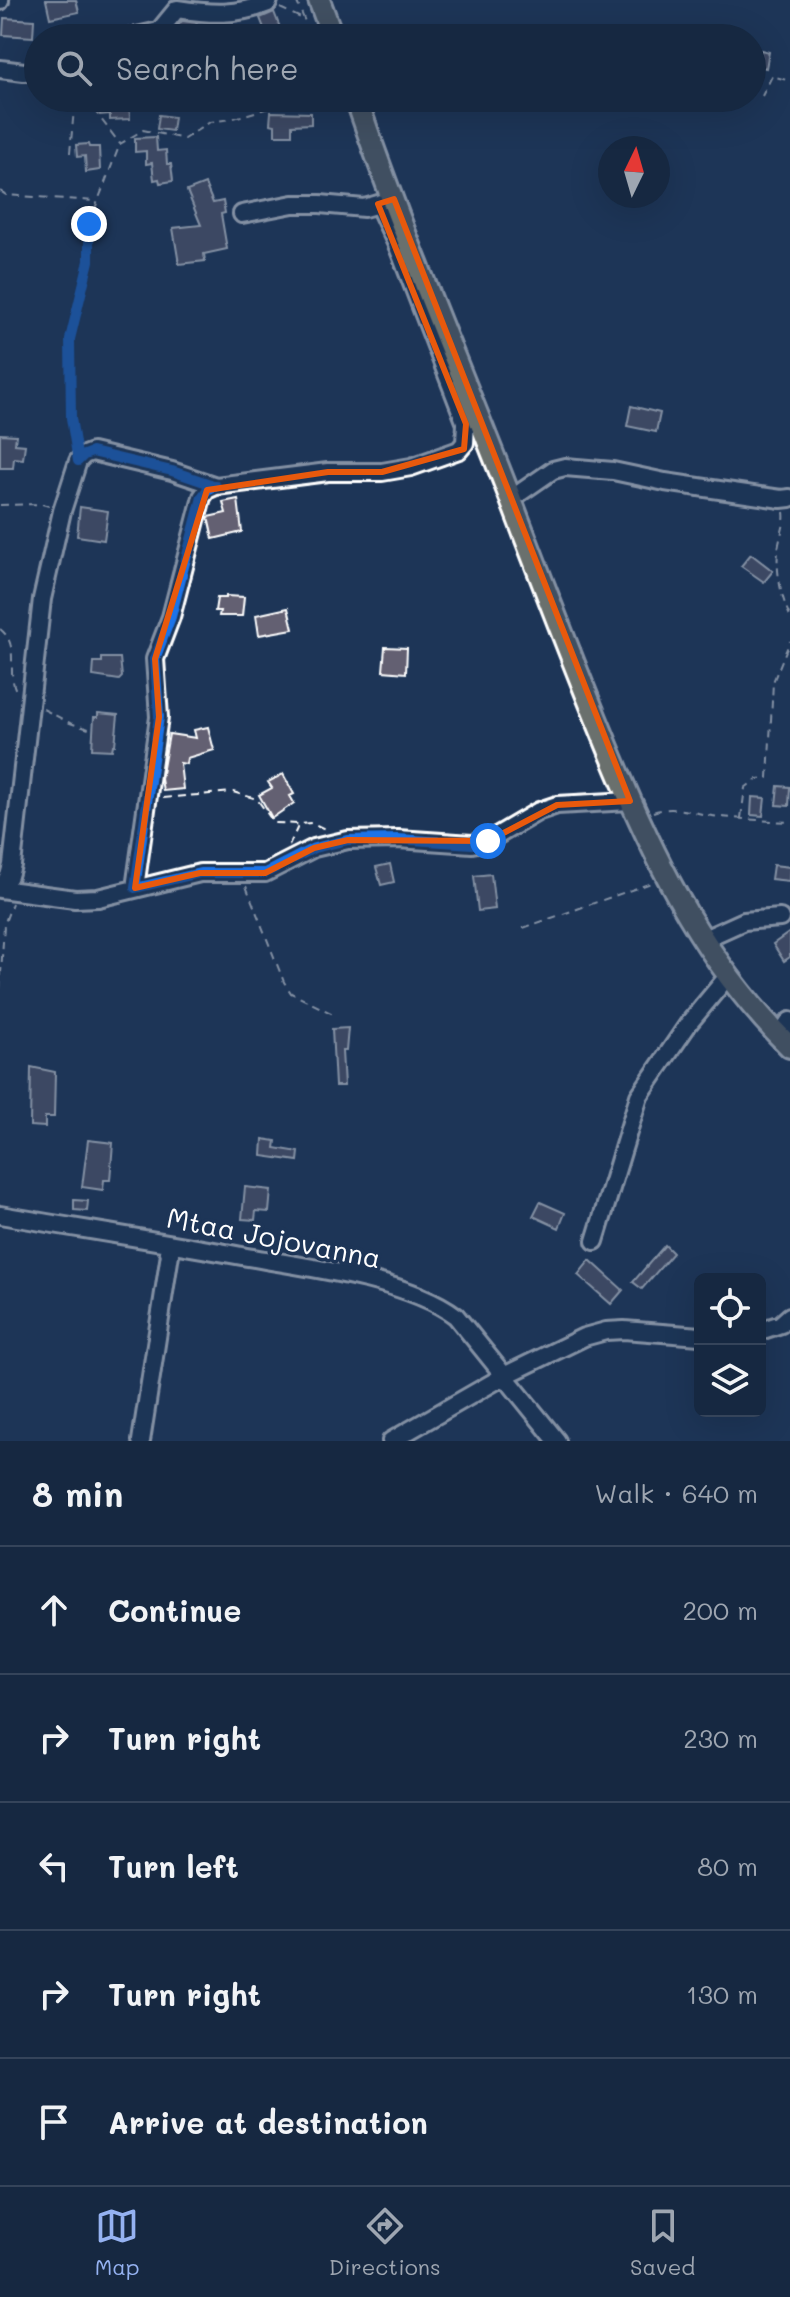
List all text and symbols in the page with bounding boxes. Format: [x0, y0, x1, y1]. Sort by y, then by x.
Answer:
search box [24, 24, 766, 112]
icon: search [52, 46, 96, 90]
text: Search here [116, 48, 299, 88]
north arrow [598, 136, 670, 208]
route end [71, 206, 107, 242]
route start [470, 823, 506, 859]
street label: Mtaa Jojovanna [164, 1199, 384, 1275]
map controls [694, 1273, 766, 1417]
button: locate [694, 1273, 766, 1345]
button: layers [694, 1345, 766, 1417]
text: 8 min [32, 1471, 123, 1516]
text: Walk · 640 m [595, 1476, 758, 1510]
icon: ahead [32, 1588, 76, 1632]
text: Continue [108, 1590, 241, 1630]
text: 200 m [682, 1593, 758, 1627]
icon: right [32, 1716, 76, 1760]
text: Turn right [108, 1718, 261, 1758]
text: 230 m [683, 1721, 758, 1755]
icon: left [32, 1844, 76, 1888]
text: Turn left [108, 1846, 239, 1886]
text: 80 m [697, 1849, 758, 1883]
icon: right [32, 1972, 76, 2016]
text: Turn right [108, 1974, 261, 2014]
text: 130 m [686, 1977, 758, 2011]
icon: arrive [32, 2100, 76, 2144]
text: Arrive at destination [108, 2102, 428, 2142]
tab: Map [95, 2204, 140, 2281]
tab: Directions [329, 2204, 441, 2281]
tab: Saved [630, 2204, 695, 2281]

